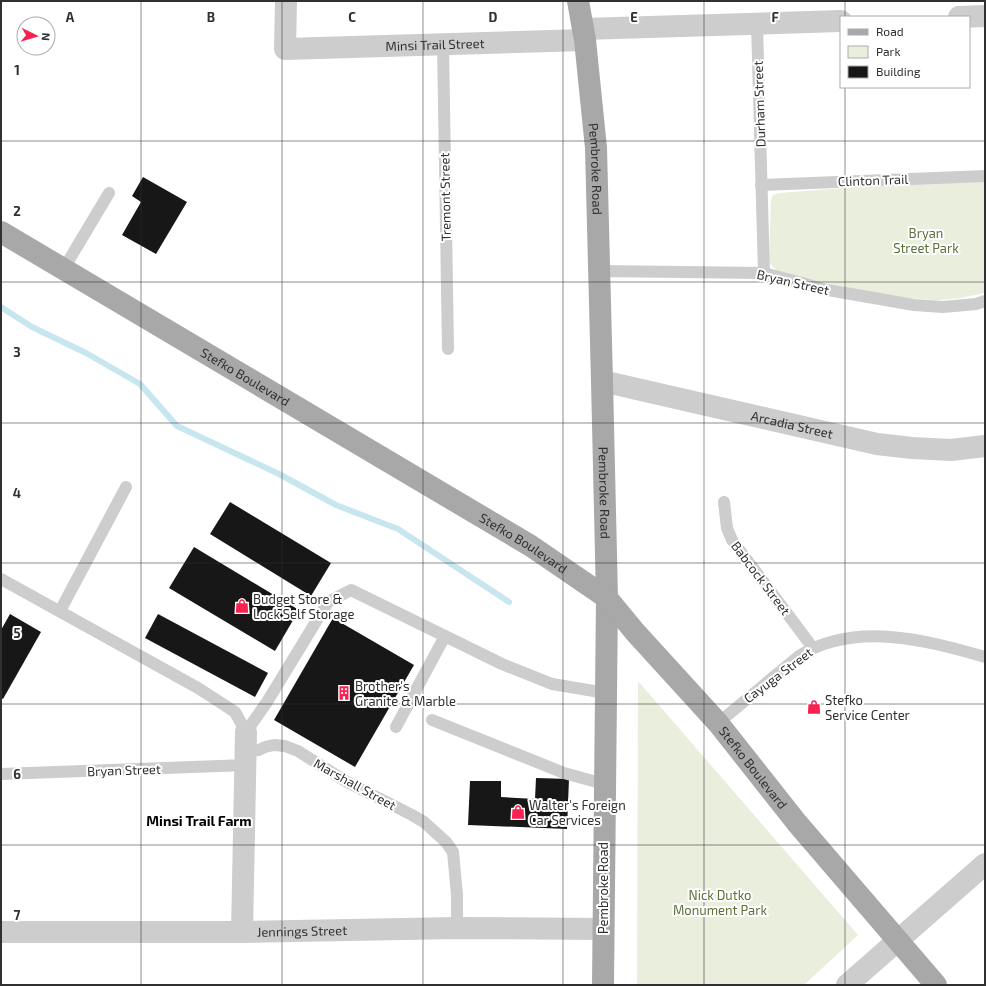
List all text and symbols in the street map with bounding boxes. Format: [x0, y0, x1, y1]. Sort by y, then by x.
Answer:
text: A [66, 9, 75, 25]
text: B [207, 9, 215, 25]
text: C [348, 9, 356, 25]
text: D [489, 9, 498, 25]
text: E [630, 9, 638, 25]
text: F [771, 9, 779, 25]
north arrow [16, 16, 56, 56]
legend [840, 16, 970, 88]
text: Road [876, 24, 904, 38]
text: N [40, 32, 53, 41]
street label: Minsi Trail Street [385, 35, 485, 54]
text: Park [876, 44, 901, 58]
street label: Durham Street [749, 61, 769, 147]
text: 1 [14, 62, 20, 78]
text: Building [876, 64, 921, 78]
street label: Pembroke Road [585, 122, 606, 215]
street label: Tremont Street [436, 152, 454, 241]
street label: Clinton Trail [838, 171, 909, 189]
text: 2 [13, 203, 21, 219]
park label: Bryan Street Park [893, 225, 959, 256]
street label: Bryan Street [755, 266, 831, 298]
text: 3 [13, 344, 21, 360]
street label: Stefko Boulevard [198, 344, 293, 409]
street label: Arcadia Street [750, 407, 835, 442]
street label: Pembroke Road [596, 446, 614, 539]
text: 4 [13, 485, 21, 501]
street label: Stefko Boulevard [477, 509, 571, 577]
street label: Babcock Street [728, 538, 794, 618]
place label: Budget Store & Lock Self Storage [253, 591, 355, 622]
shop icon: Budget Store & Lock Self Storage [234, 598, 250, 614]
text: 5 [13, 625, 21, 641]
street label: Cayuga Street [740, 644, 816, 706]
place label: Brother's Granite & Marble [355, 678, 456, 709]
building icon: Brother's Granite & Marble [336, 685, 352, 701]
place label: Stefko Service Center [825, 692, 910, 723]
shop icon: Stefko Service Center [806, 699, 822, 715]
street label: Stefko Boulevard [716, 723, 791, 812]
street label: Marshall Street [311, 755, 399, 813]
street label: Bryan Street [87, 761, 161, 779]
text: 6 [13, 766, 21, 782]
place label: Walter's Foreign Car Services [529, 797, 626, 828]
shop icon: Walter's Foreign Car Services [510, 804, 526, 820]
district label: Minsi Trail Farm [146, 812, 252, 829]
street label: Pembroke Road [595, 842, 611, 934]
park label: Nick Dutko Monument Park [673, 887, 767, 918]
text: 7 [14, 907, 21, 923]
street label: Jennings Street [257, 922, 347, 940]

